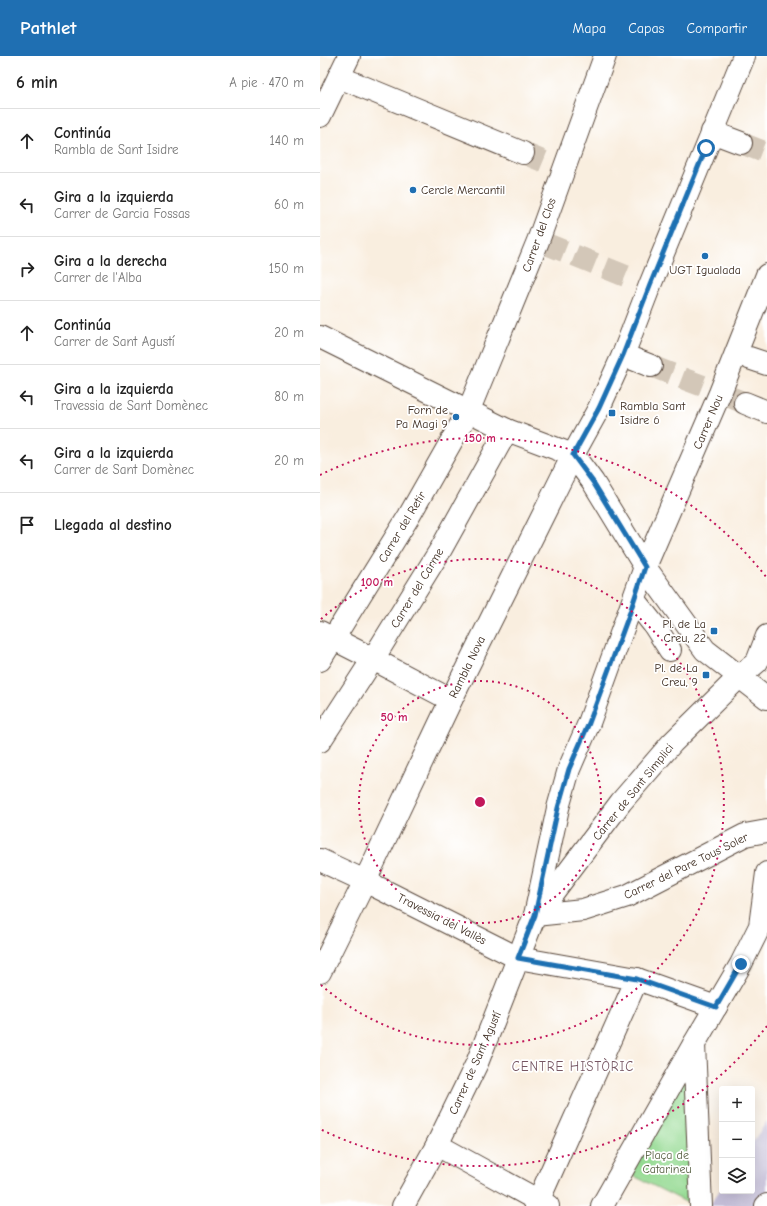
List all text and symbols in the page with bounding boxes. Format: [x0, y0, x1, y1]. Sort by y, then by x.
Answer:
text: Pathlet [20, 17, 76, 39]
text: Mapa [573, 20, 606, 37]
text: Capas [628, 20, 664, 37]
text: Compartir [686, 20, 747, 37]
text: 6 min [16, 73, 58, 92]
text: A pie · 470 m [229, 75, 304, 90]
text: Continúa [54, 124, 111, 142]
icon: ahead [16, 130, 38, 152]
text: 140 m [270, 133, 304, 148]
route start [697, 139, 715, 157]
text: Rambla de Sant Isidre [54, 142, 179, 157]
place label: Cercle Mercantil [421, 183, 505, 197]
marker: Cercle Mercantil [408, 185, 418, 195]
text: Gira a la izquierda [54, 188, 174, 206]
icon: left [16, 194, 38, 216]
street label: Carrer del Clos [519, 196, 559, 274]
text: 60 m [274, 197, 304, 212]
text: Carrer de Garcia Fossas [54, 206, 190, 221]
marker: UGT Igualada [700, 251, 710, 261]
text: Gira a la derecha [54, 252, 167, 270]
icon: right [16, 258, 38, 280]
text: 150 m [269, 261, 304, 276]
place label: UGT Igualada [669, 263, 741, 277]
text: Carrer de l'Alba [54, 270, 142, 285]
text: Continúa [54, 316, 111, 334]
icon: ahead [16, 322, 38, 344]
text: 20 m [274, 325, 304, 340]
text: Carrer de Sant Agustí [54, 334, 175, 349]
text: Gira a la izquierda [54, 380, 174, 398]
icon: left [16, 386, 38, 408]
text: 80 m [274, 389, 304, 404]
street label: Carrer Nou [690, 393, 726, 451]
text: Travessia de Sant Domènec [54, 398, 208, 413]
place label: Rambla Sant Isidre 6 [620, 399, 686, 427]
place label: Forn de Pa Magi 9 [396, 403, 448, 431]
marker: Rambla Sant Isidre 6 [607, 408, 617, 418]
marker: Forn de Pa Magi 9 [451, 412, 461, 422]
text: 150 m [464, 431, 496, 445]
text: Gira a la izquierda [54, 444, 174, 462]
icon: left [16, 450, 38, 472]
text: 20 m [274, 453, 304, 468]
text: Carrer de Sant Domènec [54, 462, 194, 477]
street label: Carrer del Retir [375, 489, 429, 565]
icon: arrive [16, 514, 38, 536]
text: Llegada al destino [54, 516, 172, 534]
street label: Carrer del Carme [388, 545, 446, 631]
text: 100 m [361, 575, 393, 589]
place label: Pl. de La Creu, 22 [662, 617, 706, 645]
marker: Pl. de La Creu, 22 [709, 626, 719, 636]
street label: Rambla Nova [446, 634, 488, 700]
place label: Pl. de La Creu, 9 [654, 661, 698, 689]
marker: Pl. de La Creu, 9 [701, 670, 711, 680]
text: 50 m [380, 710, 408, 724]
street label: Carrer de Sant Simplici [590, 741, 676, 843]
centre of rings [473, 795, 487, 809]
street label: Carrer del Pare Tous Soler [622, 830, 751, 902]
street label: Travessia del Vallès [395, 891, 489, 947]
route end [732, 955, 750, 973]
street label: Carrer de Sant Agustí [446, 1009, 504, 1117]
district label: CENTRE HISTÒRIC [512, 1058, 634, 1074]
map controls [719, 1086, 755, 1194]
button: + [719, 1086, 755, 1122]
button: − [719, 1122, 755, 1158]
park label: Plaça de Catarineu [642, 1148, 692, 1176]
button: layers [719, 1158, 755, 1194]

